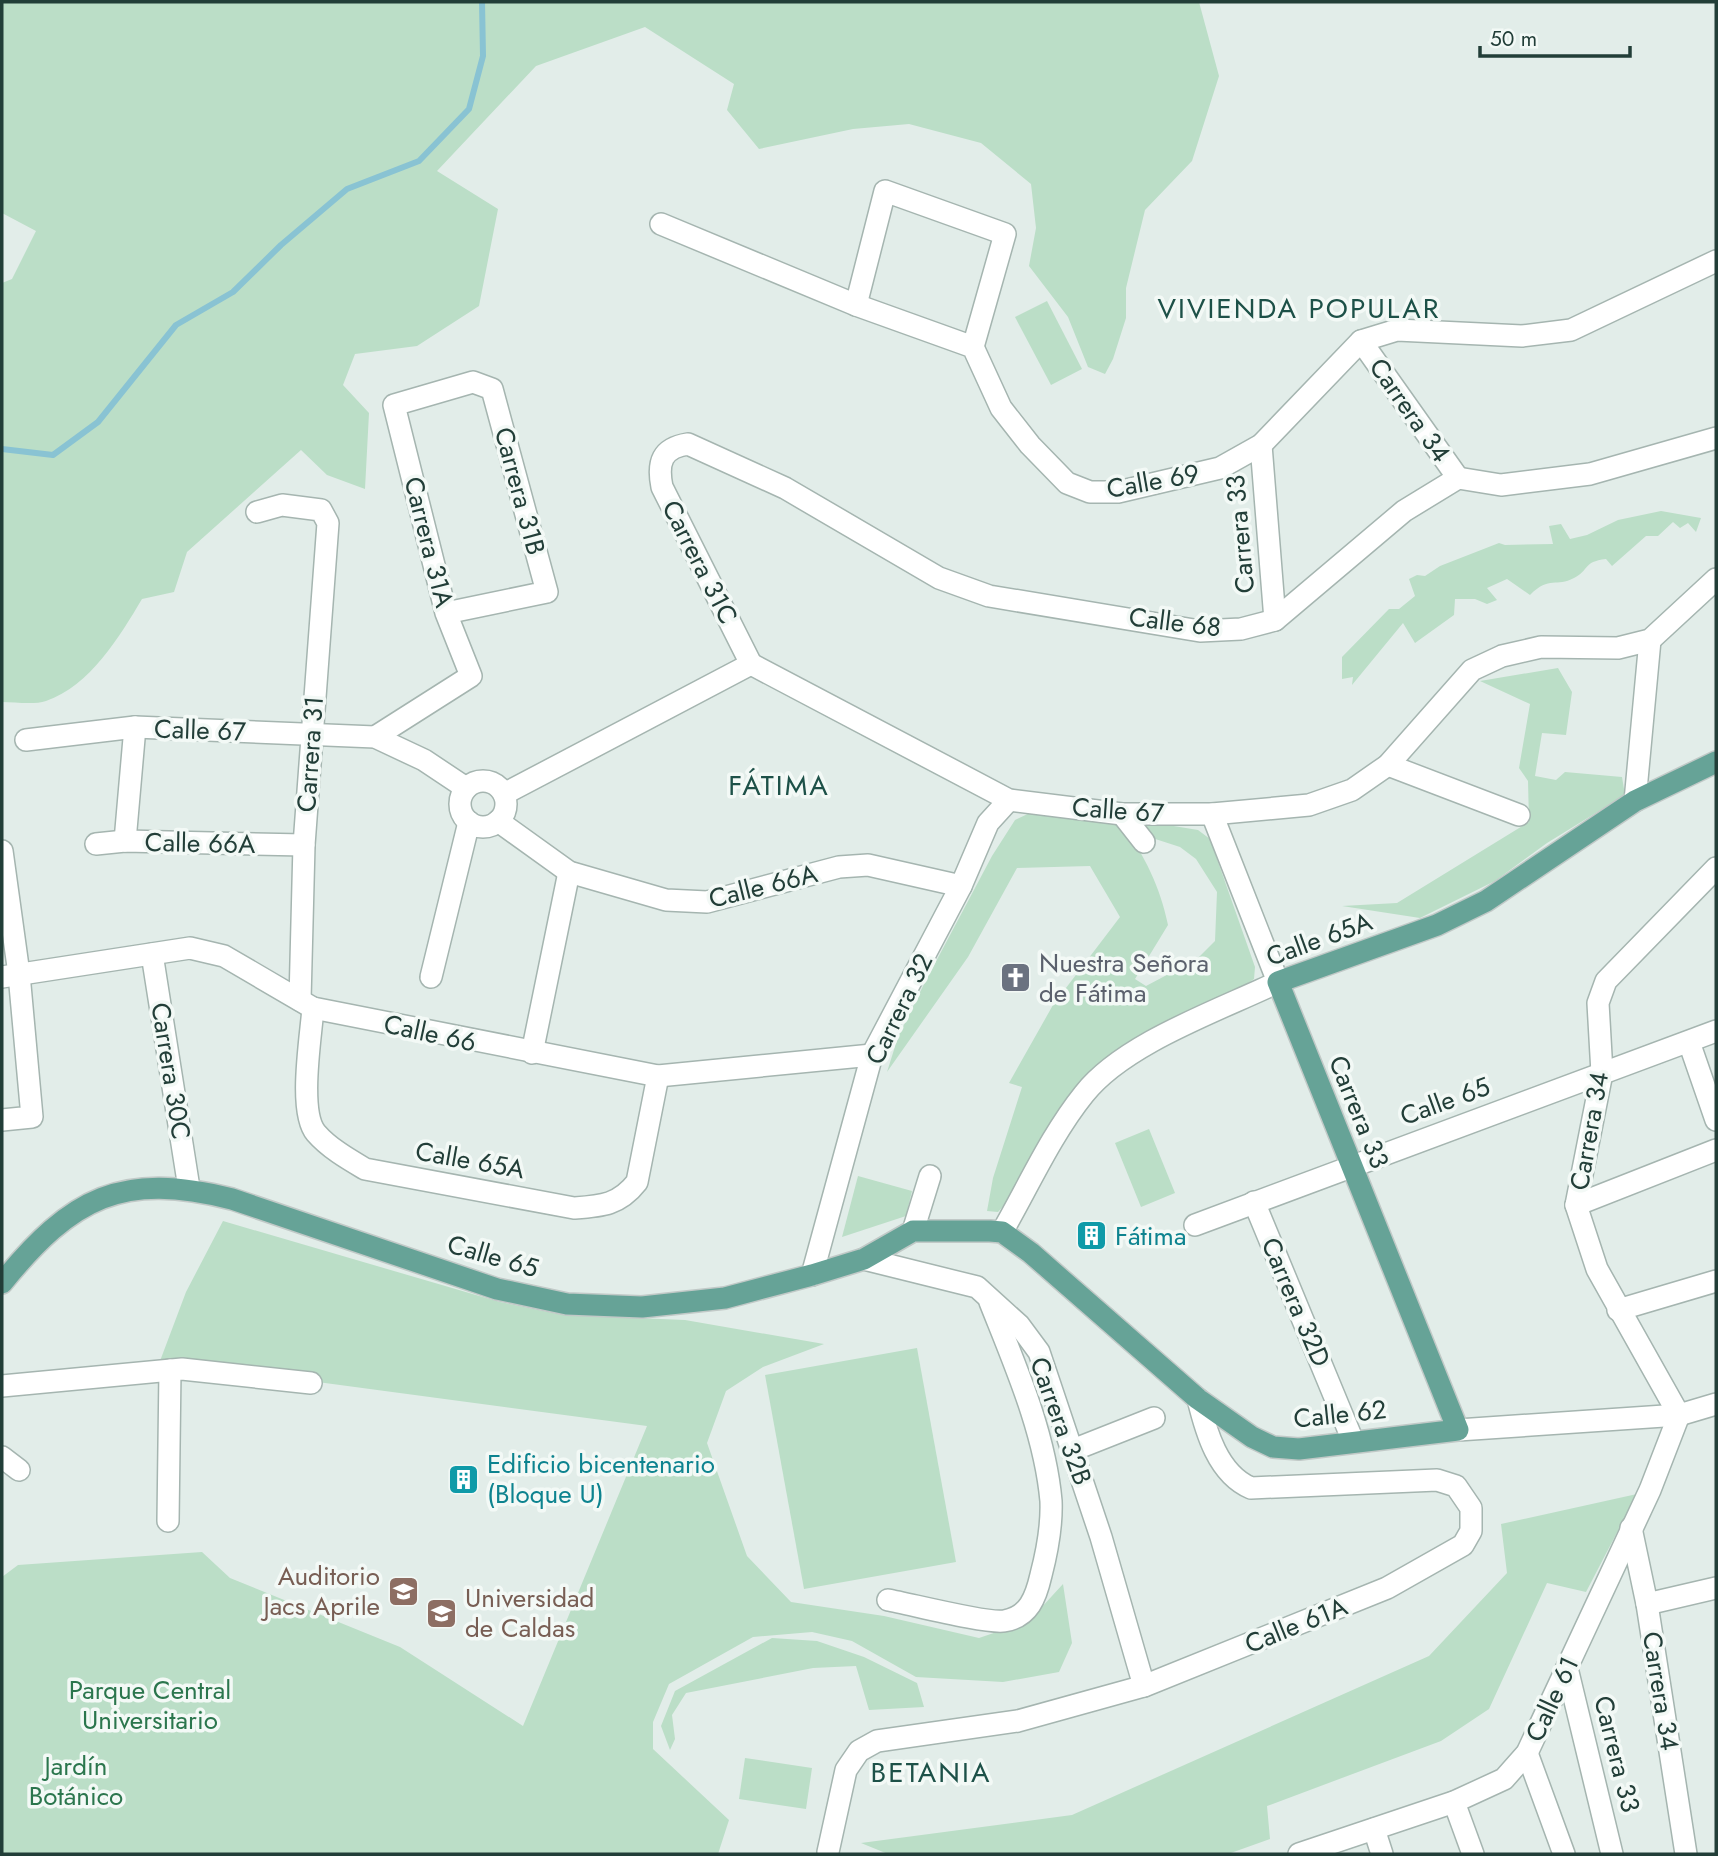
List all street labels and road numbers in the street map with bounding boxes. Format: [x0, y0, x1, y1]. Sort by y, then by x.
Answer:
street label: Carrera 34 [1360, 350, 1460, 470]
street label: Carrera 31B [485, 423, 555, 559]
street label: Calle 69 [1104, 454, 1202, 508]
street label: Carrera 31A [394, 473, 464, 612]
street label: Carrera 33 [1216, 473, 1264, 595]
street label: Carrera 31C [653, 494, 747, 630]
street label: Calle 68 [1127, 597, 1223, 647]
street label: Carrera 31 [287, 695, 333, 813]
street label: Calle 67 [153, 709, 247, 751]
street label: Calle 67 [1071, 788, 1166, 832]
street label: Calle 66A [144, 823, 256, 863]
street label: Calle 66A [705, 854, 822, 918]
street label: Calle 65A [1261, 902, 1378, 976]
street label: Carrera 32 [856, 947, 942, 1071]
street label: Carrera 30C [141, 1000, 201, 1142]
street label: Calle 66 [380, 1005, 480, 1061]
street label: Carrera 33 [1319, 1050, 1399, 1174]
street label: Calle 65 [1395, 1067, 1495, 1135]
street label: Carrera 34 [1560, 1069, 1618, 1193]
street label: Calle 65A [412, 1132, 528, 1188]
street label: Calle 65 [443, 1225, 543, 1287]
street label: Carrera 32D [1252, 1231, 1340, 1373]
street label: Carrera 32B [1020, 1352, 1102, 1490]
street label: Calle 62 [1292, 1390, 1388, 1438]
street label: Calle 61A [1239, 1587, 1354, 1663]
street label: Carrera 34 [1633, 1629, 1689, 1753]
street label: Calle 61 [1516, 1650, 1588, 1748]
street label: Carrera 33 [1584, 1692, 1650, 1816]

